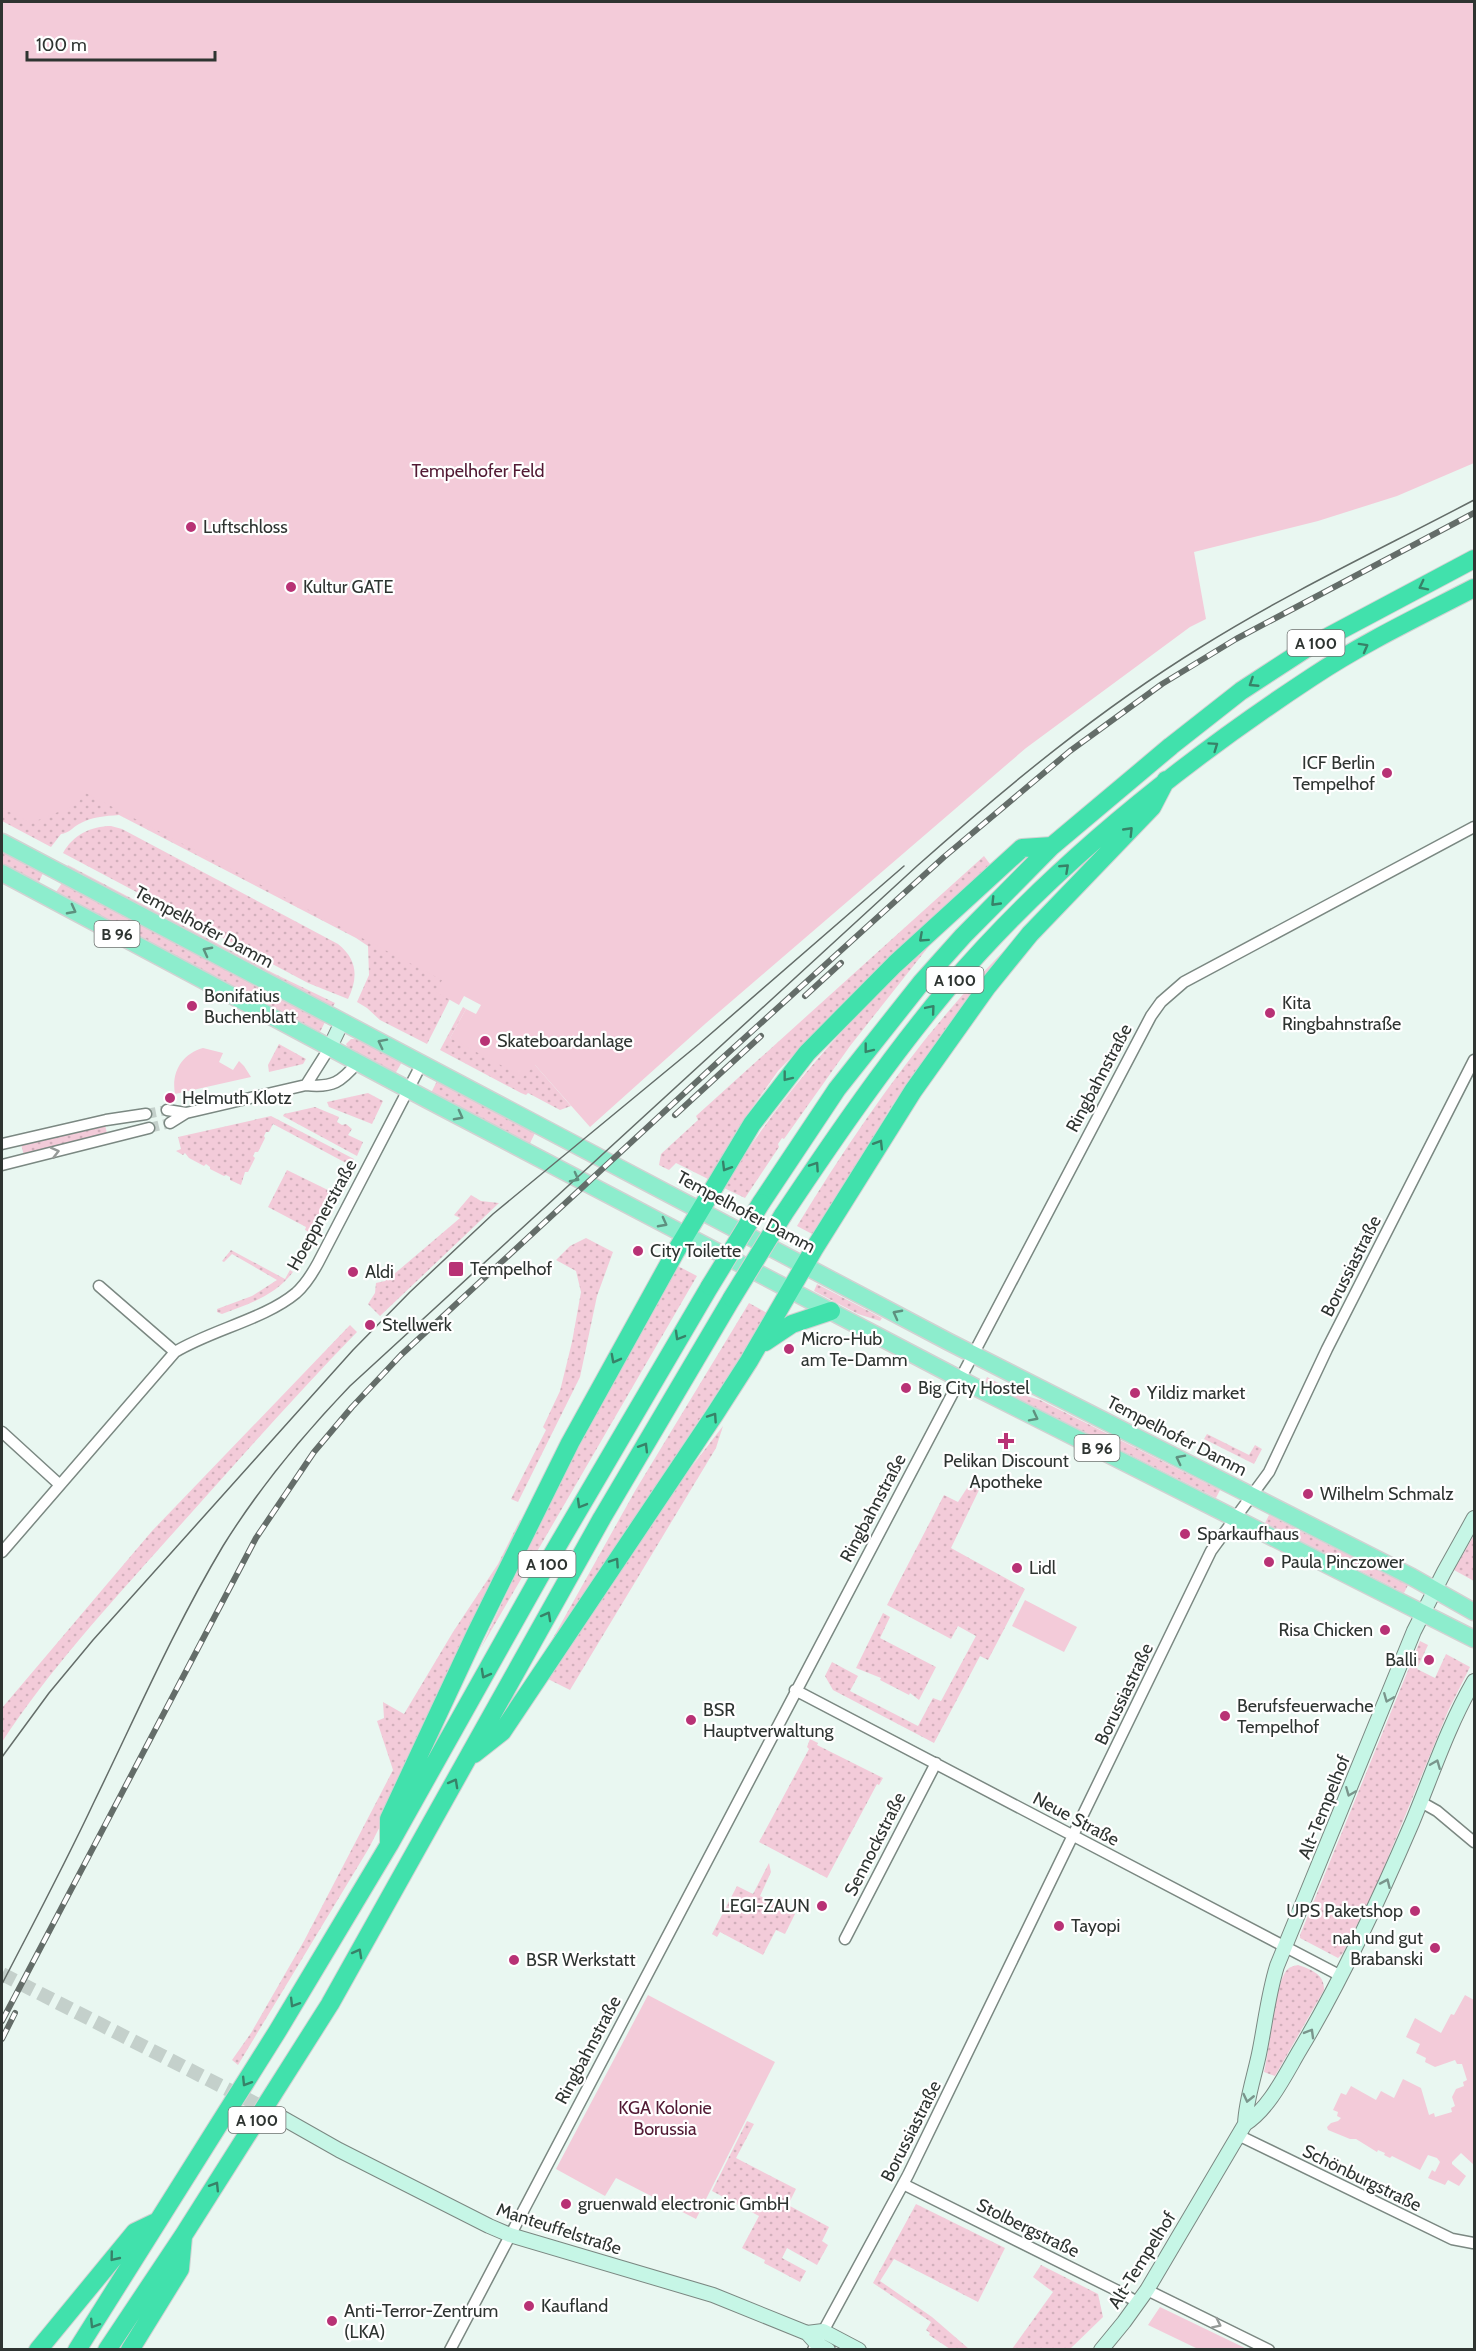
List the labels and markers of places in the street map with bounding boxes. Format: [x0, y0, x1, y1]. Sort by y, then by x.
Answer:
place label: Luftschloss [203, 516, 288, 538]
marker: Luftschloss [184, 520, 198, 534]
place label: Kultur GATE [303, 576, 393, 598]
marker: Kultur GATE [284, 580, 298, 594]
place label: ICF Berlin Tempelhof [1293, 752, 1375, 795]
marker: ICF Berlin Tempelhof [1380, 766, 1394, 780]
place label: Bonifatius Buchenblatt [204, 985, 296, 1028]
place label: Kita Ringbahnstraße [1282, 992, 1401, 1035]
marker: Bonifatius Buchenblatt [185, 999, 199, 1013]
marker: Kita Ringbahnstraße [1263, 1006, 1277, 1020]
place label: Skateboardanlage [497, 1030, 633, 1052]
marker: Skateboardanlage [478, 1034, 492, 1048]
place label: Helmuth Klotz [182, 1087, 292, 1109]
marker: Helmuth Klotz [163, 1091, 177, 1105]
place label: City Toilette [650, 1240, 741, 1262]
marker: City Toilette [631, 1244, 645, 1258]
place label: Tempelhof [470, 1258, 552, 1280]
marker: Tempelhof [447, 1260, 465, 1278]
place label: Aldi [365, 1261, 394, 1283]
marker: Aldi [346, 1265, 360, 1279]
place label: Stellwerk [382, 1314, 453, 1336]
marker: Stellwerk [363, 1318, 377, 1332]
place label: Micro-Hub am Te-Damm [801, 1328, 908, 1371]
marker: Micro-Hub am Te-Damm [782, 1342, 796, 1356]
place label: Big City Hostel [918, 1377, 1030, 1399]
marker: Big City Hostel [899, 1381, 913, 1395]
place label: Yildiz market [1146, 1382, 1245, 1404]
marker: Yildiz market [1128, 1386, 1142, 1400]
marker: Pelikan Discount Apotheke [999, 1434, 1013, 1448]
place label: Pelikan Discount Apotheke [943, 1450, 1069, 1493]
place label: Wilhelm Schmalz [1320, 1483, 1454, 1505]
marker: Wilhelm Schmalz [1301, 1487, 1315, 1501]
place label: Sparkaufhaus [1197, 1523, 1299, 1545]
marker: Sparkaufhaus [1178, 1527, 1192, 1541]
place label: Paula Pinczower [1281, 1551, 1405, 1573]
marker: Paula Pinczower [1262, 1555, 1276, 1569]
place label: Lidl [1029, 1557, 1057, 1579]
marker: Lidl [1010, 1561, 1024, 1575]
place label: Risa Chicken [1279, 1619, 1373, 1641]
marker: Risa Chicken [1378, 1623, 1392, 1637]
place label: Balli [1385, 1649, 1417, 1671]
marker: Balli [1422, 1653, 1436, 1667]
place label: Berufsfeuerwache Tempelhof [1237, 1695, 1374, 1738]
place label: BSR Hauptverwaltung [703, 1699, 835, 1742]
marker: Berufsfeuerwache Tempelhof [1218, 1709, 1232, 1723]
marker: BSR Hauptverwaltung [684, 1713, 698, 1727]
place label: LEGI-ZAUN [721, 1895, 810, 1917]
marker: LEGI-ZAUN [815, 1899, 829, 1913]
place label: UPS Paketshop [1286, 1900, 1403, 1922]
marker: UPS Paketshop [1408, 1904, 1422, 1918]
place label: Tayopi [1071, 1915, 1120, 1937]
marker: Tayopi [1052, 1919, 1066, 1933]
place label: nah und gut Brabanski [1332, 1927, 1423, 1970]
marker: nah und gut Brabanski [1428, 1941, 1442, 1955]
place label: BSR Werkstatt [526, 1949, 635, 1971]
marker: BSR Werkstatt [507, 1953, 521, 1967]
place label: gruenwald electronic GmbH [578, 2193, 789, 2215]
marker: gruenwald electronic GmbH [559, 2197, 573, 2211]
place label: Kaufland [541, 2295, 608, 2317]
marker: Kaufland [522, 2299, 536, 2313]
place label: Anti-Terror-Zentrum (LKA) [344, 2300, 498, 2343]
marker: Anti-Terror-Zentrum (LKA) [325, 2314, 339, 2328]

